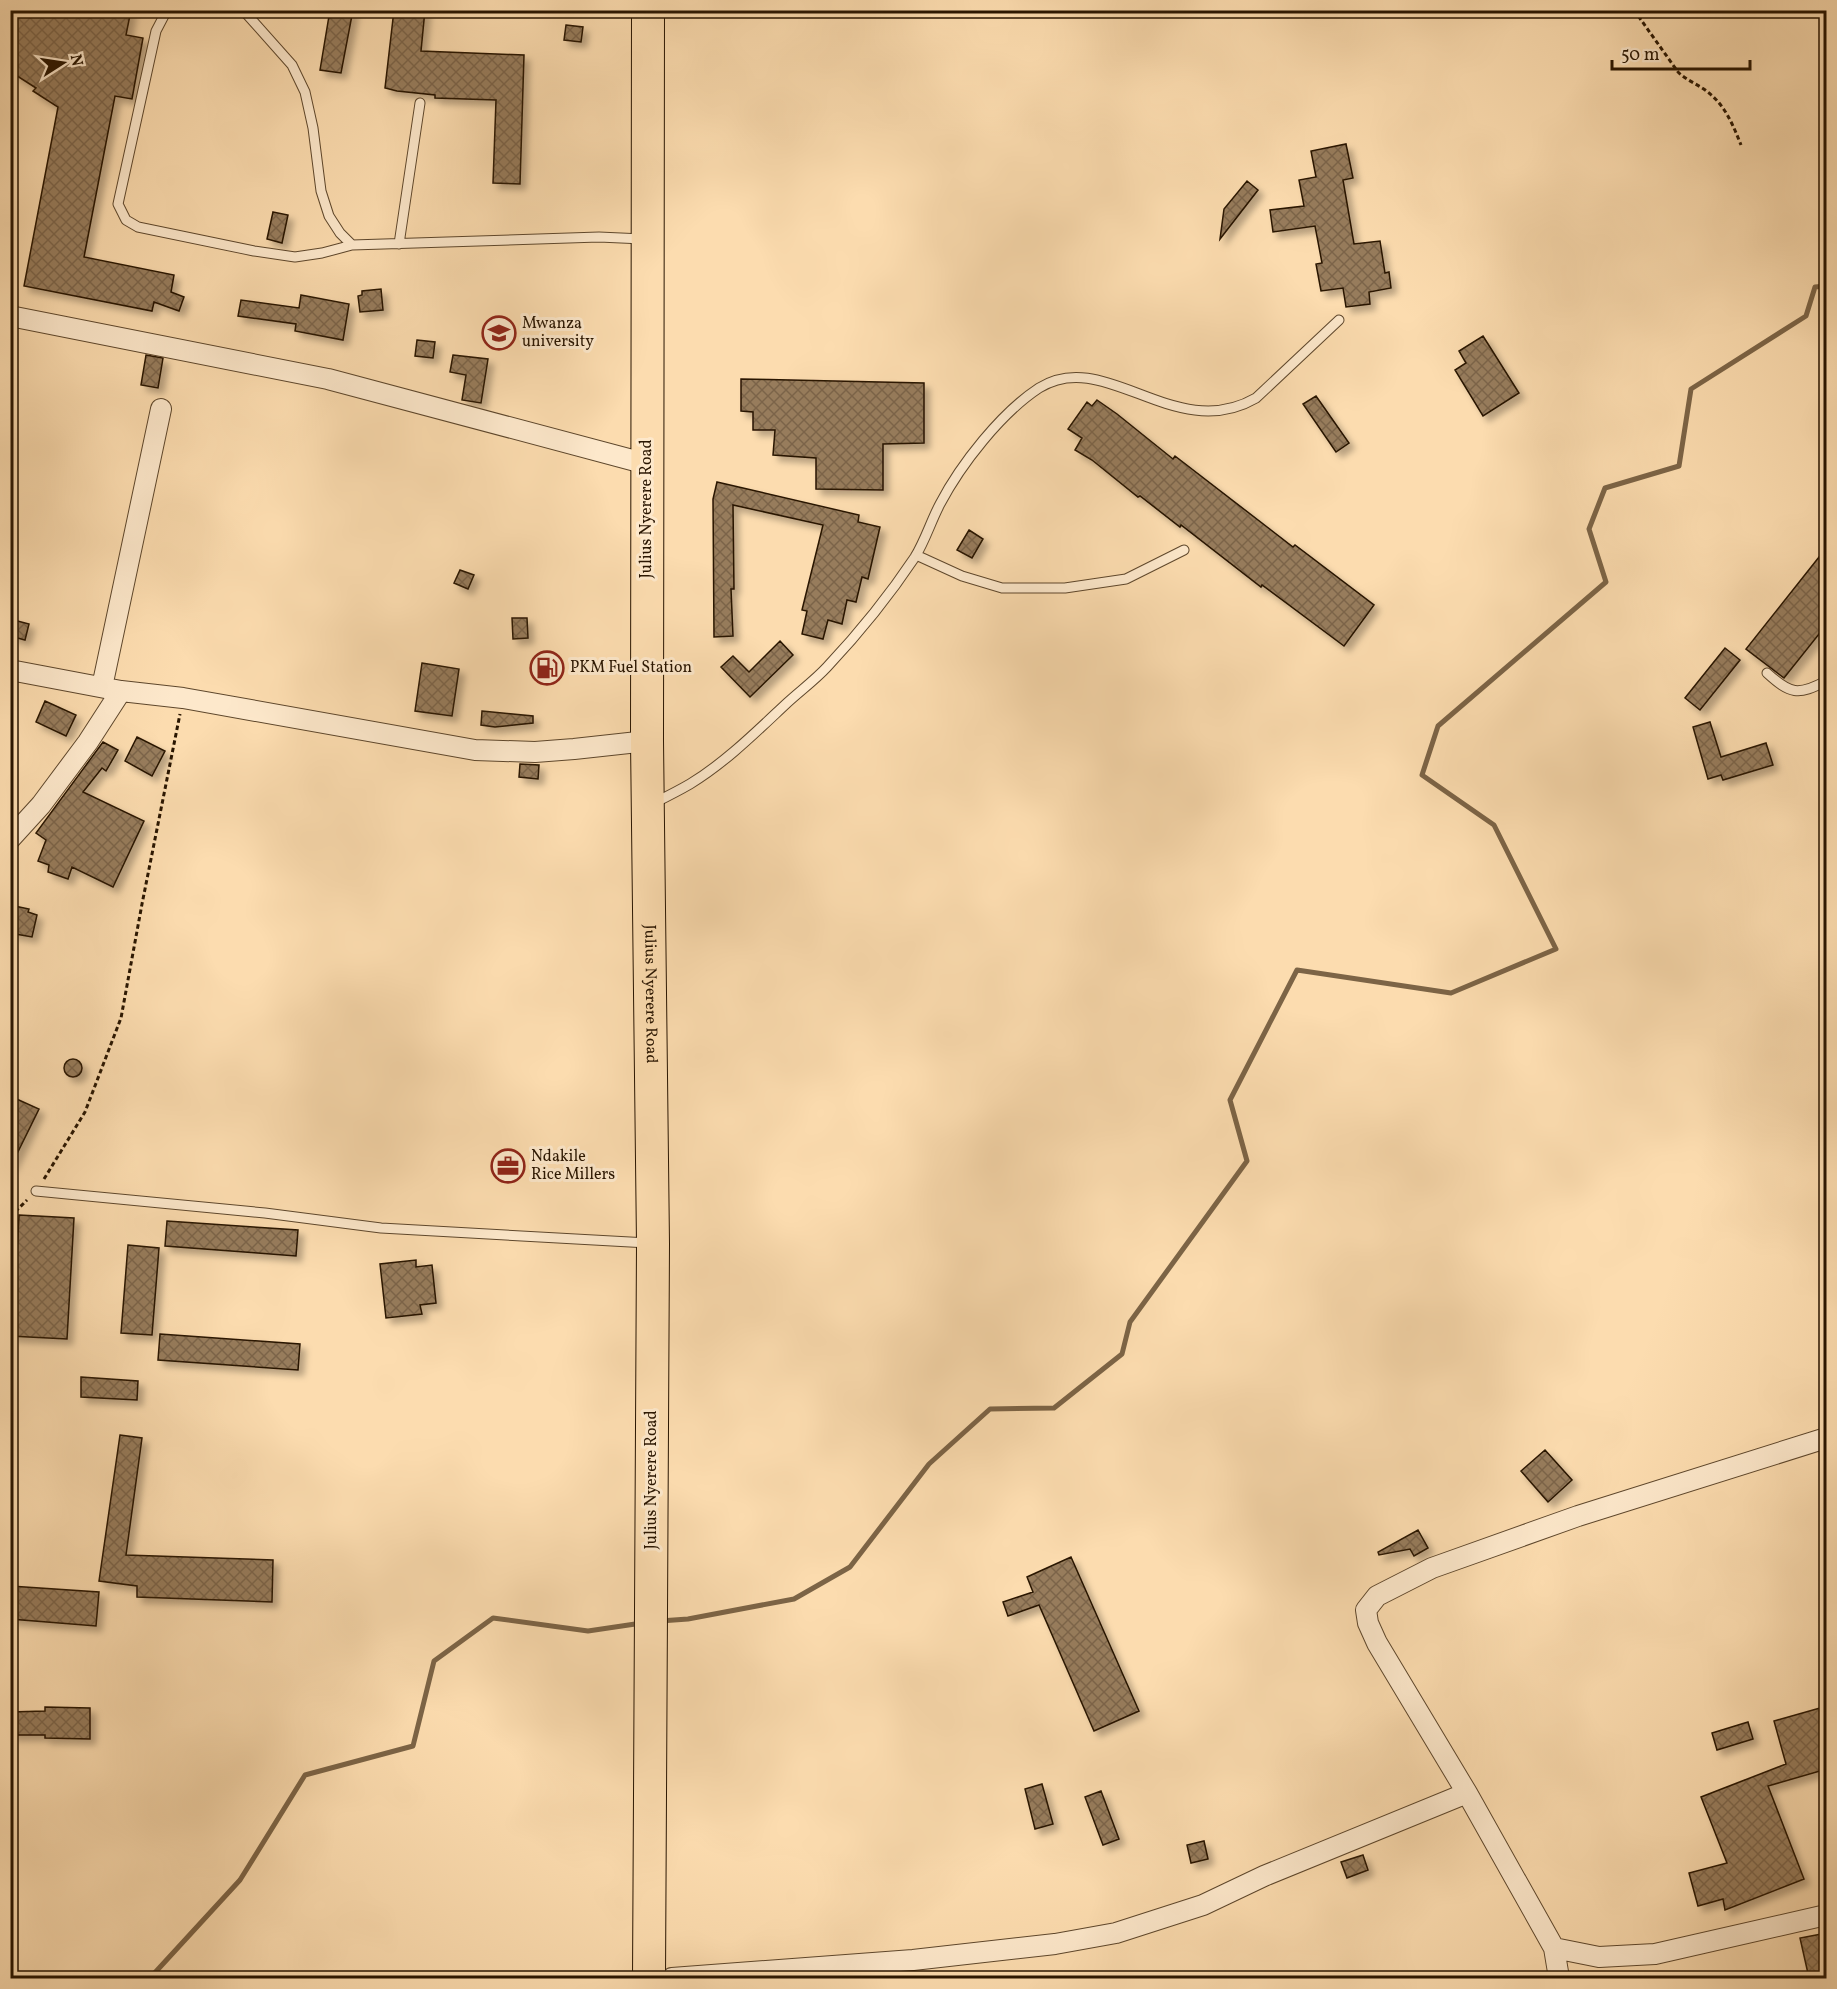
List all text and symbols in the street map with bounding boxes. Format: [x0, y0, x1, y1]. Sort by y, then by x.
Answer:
north arrow [33, 33, 93, 93]
scale bar [1612, 33, 1750, 71]
text: 50 m [1621, 43, 1660, 68]
text: N [64, 52, 88, 69]
place label: Mwanza university [522, 313, 594, 353]
school or university icon: Mwanza university [481, 315, 517, 351]
street label: Julius Nyerere Road [636, 440, 658, 578]
fuel station icon: PKM Fuel Station [529, 650, 565, 686]
place label: PKM Fuel Station [570, 657, 692, 679]
street label: Julius Nyerere Road [638, 924, 662, 1064]
place label: Ndakile Rice Millers [531, 1146, 615, 1186]
office icon: Ndakile Rice Millers [490, 1148, 526, 1184]
street label: Julius Nyerere Road [641, 1411, 663, 1549]

